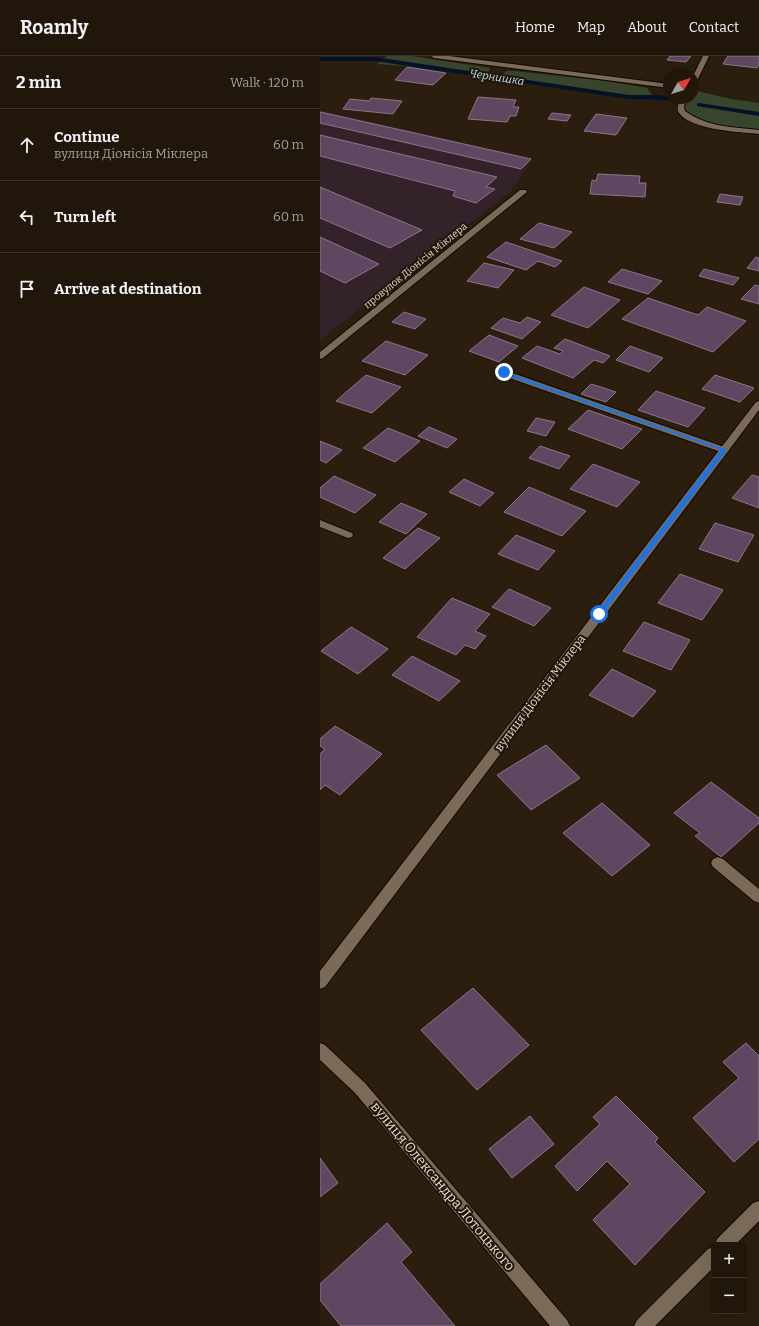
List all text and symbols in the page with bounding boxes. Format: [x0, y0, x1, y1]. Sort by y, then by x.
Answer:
text: Roamly [20, 16, 88, 39]
text: Home [515, 19, 555, 36]
text: Map [577, 19, 605, 36]
text: About [627, 19, 667, 36]
text: Contact [689, 19, 739, 36]
water label: Чернишка [469, 67, 525, 88]
north arrow [663, 68, 699, 104]
text: 2 min [16, 72, 61, 93]
text: Walk · 120 m [230, 75, 304, 90]
text: Continue [54, 128, 120, 146]
icon: ahead [16, 134, 38, 156]
text: 60 m [273, 137, 304, 152]
text: вулиця Діонісія Міклера [54, 146, 208, 161]
icon: left [16, 206, 38, 228]
text: Turn left [54, 208, 116, 226]
text: 60 m [273, 209, 304, 224]
street label: провулок Діонісія Міклера [361, 220, 470, 311]
icon: arrive [16, 278, 38, 300]
text: Arrive at destination [54, 280, 201, 298]
route end [495, 363, 513, 381]
route start [590, 605, 608, 623]
street label: вулиця Діонісія Міклера [492, 632, 589, 754]
street label: вулиця Олександра Лотоцького [367, 1098, 518, 1274]
map controls [711, 1242, 747, 1314]
button: + [711, 1242, 747, 1278]
button: − [711, 1278, 747, 1314]

